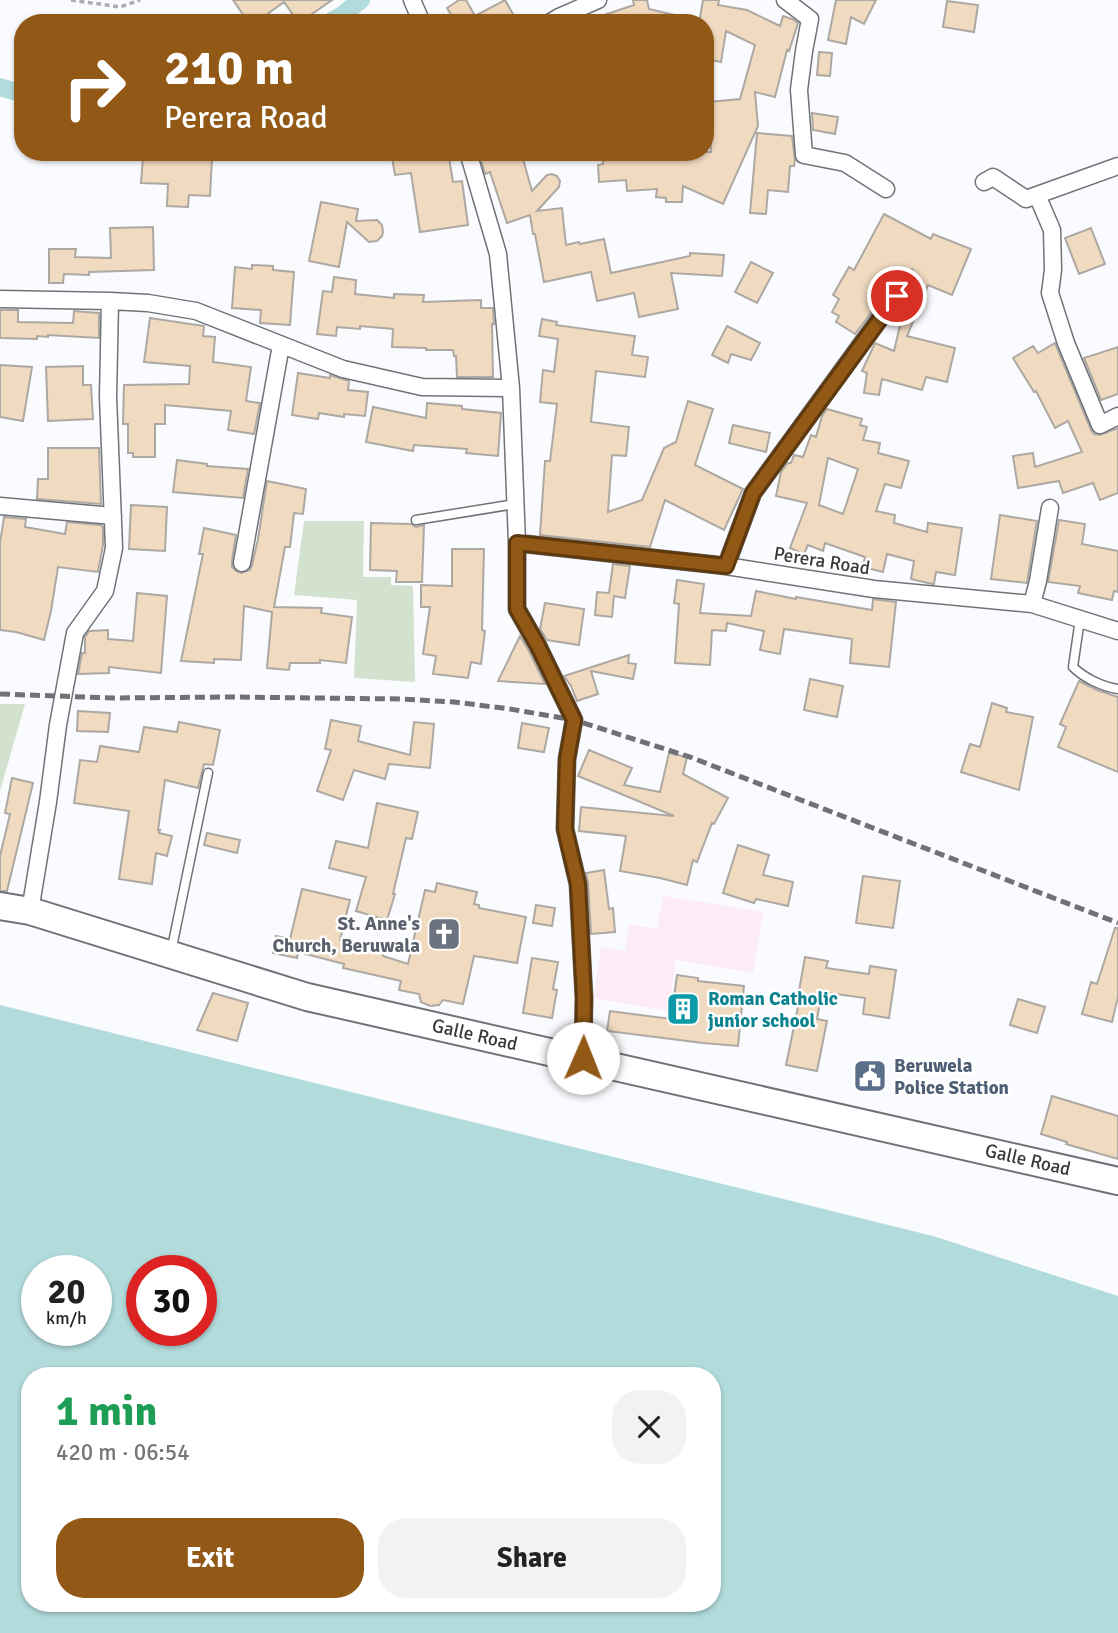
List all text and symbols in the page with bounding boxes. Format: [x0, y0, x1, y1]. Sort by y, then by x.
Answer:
text: 210 m [164, 38, 294, 98]
icon: right [49, 42, 140, 133]
text: Perera Road [164, 98, 328, 137]
pin [867, 266, 927, 326]
icon: arrive [878, 277, 916, 315]
street label: Perera Road [772, 542, 872, 580]
place label: St. Anne's Church, Beruwala [272, 912, 420, 958]
church icon: St. Anne's Church, Beruwala [425, 915, 463, 953]
place label: Roman Catholic junior school [708, 987, 838, 1033]
building icon: Roman Catholic junior school [664, 990, 702, 1028]
street label: Galle Road [430, 1014, 520, 1056]
position arrow [546, 1021, 620, 1095]
place label: Beruwela Police Station [894, 1054, 1009, 1100]
public building icon: Beruwela Police Station [851, 1057, 889, 1095]
street label: Galle Road [983, 1139, 1073, 1181]
speed limit sign: 30 [126, 1255, 217, 1346]
text: 20 [48, 1270, 85, 1313]
text: km/h [46, 1307, 87, 1329]
text: 1 min [56, 1386, 157, 1437]
button: close [612, 1390, 686, 1464]
text: 420 m · 06:54 [56, 1438, 190, 1467]
button: Exit [56, 1518, 364, 1598]
button: Share [378, 1518, 686, 1598]

